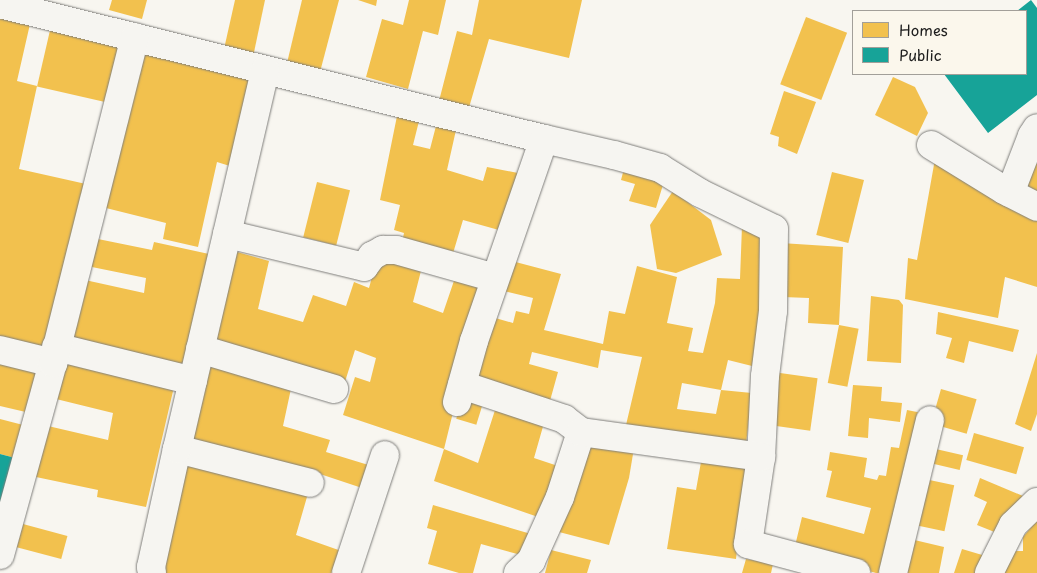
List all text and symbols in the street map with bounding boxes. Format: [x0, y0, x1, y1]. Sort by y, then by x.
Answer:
legend [852, 10, 1027, 75]
text: Homes [899, 18, 948, 41]
text: Public [899, 43, 942, 66]

